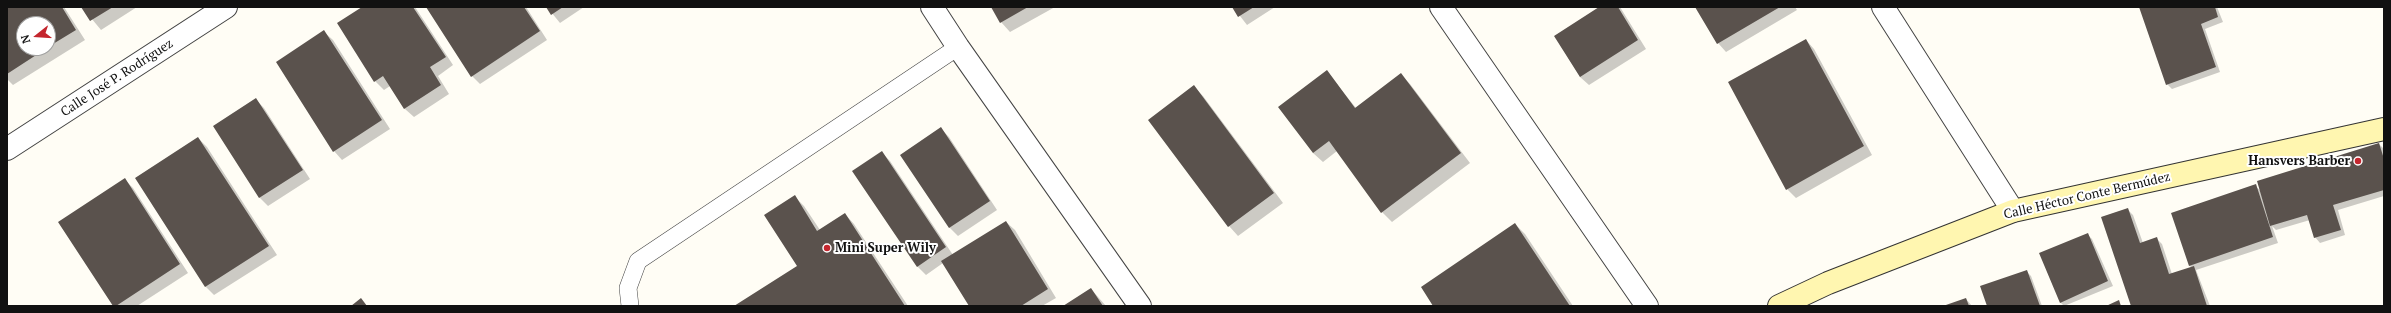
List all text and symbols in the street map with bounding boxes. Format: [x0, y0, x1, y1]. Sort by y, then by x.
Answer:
north arrow [16, 16, 56, 56]
text: N [18, 33, 33, 45]
street label: Calle José P. Rodríguez [58, 36, 176, 120]
place label: Hansvers Barber [2248, 153, 2350, 169]
marker: Hansvers Barber [2353, 156, 2363, 166]
street label: Calle Héctor Conte Bermúdez [2002, 169, 2172, 223]
place label: Mini Super Wily [835, 240, 936, 256]
marker: Mini Super Wily [822, 243, 832, 253]

